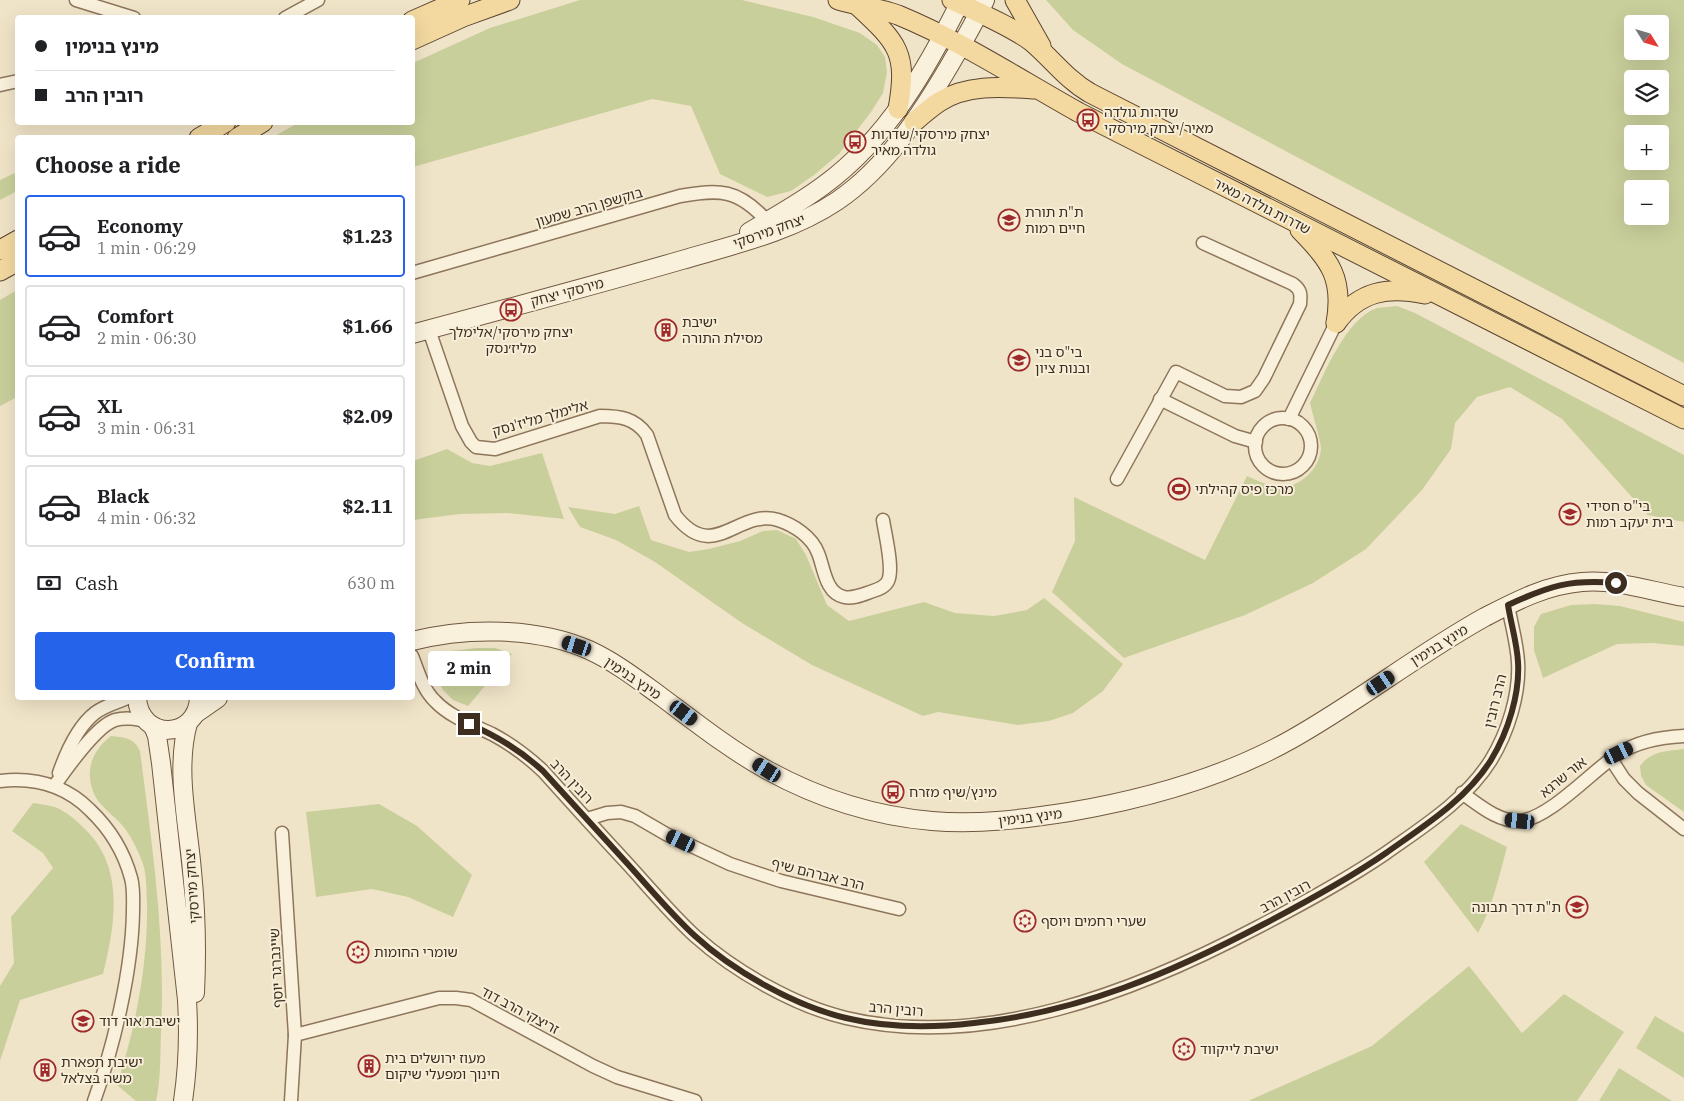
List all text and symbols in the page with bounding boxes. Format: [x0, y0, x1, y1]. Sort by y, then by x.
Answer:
north arrow [1624, 15, 1669, 60]
map controls [1624, 15, 1669, 225]
text: מינץ בנימין [65, 34, 159, 58]
button: layers [1624, 70, 1669, 115]
text: רובין הרב [65, 83, 144, 107]
place label: שדרות גולדה מאיר/יצחק מירסקי [1104, 103, 1213, 137]
bus stop icon: שדרות גולדה מאיר/יצחק מירסקי [1076, 108, 1100, 132]
place label: יצחק מירסקי/שדרות גולדה מאיר [871, 125, 990, 159]
button: + [1624, 125, 1669, 170]
bus stop icon: יצחק מירסקי/שדרות גולדה מאיר [843, 130, 867, 154]
text: Choose a ride [35, 150, 181, 179]
street label: שדרות גולדה מאיר [1210, 174, 1314, 238]
button: − [1624, 180, 1669, 225]
street label: בוקשפן הרב שמעון [533, 183, 645, 231]
place label: ת"ת תורת חיים רמות [1025, 203, 1085, 237]
school or university icon: ת"ת תורת חיים רמות [997, 208, 1021, 232]
street label: יצחק מירסקי [731, 210, 807, 252]
icon: car [37, 214, 82, 259]
text: Economy [97, 214, 183, 238]
text: $1.23 [342, 224, 393, 248]
text: 1 min · 06:29 [97, 238, 196, 258]
street label: מירסקי יצחק [528, 274, 606, 310]
bus stop icon: יצחק מירסקי/אלימלך מליז׳נסק [499, 298, 523, 322]
icon: car [37, 304, 82, 349]
text: Comfort [97, 304, 174, 328]
place label: ישיבת מסילת התורה [682, 313, 763, 347]
text: $1.66 [342, 314, 393, 338]
building icon: ישיבת מסילת התורה [654, 318, 678, 342]
place label: יצחק מירסקי/אלימלך מליז׳נסק [449, 323, 573, 357]
text: 2 min · 06:30 [97, 328, 196, 348]
place label: בי"ס בני ובנות ציון [1035, 343, 1090, 377]
school or university icon: בי"ס בני ובנות ציון [1007, 348, 1031, 372]
icon: car [37, 394, 82, 439]
text: XL [97, 394, 123, 418]
street label: אלימלך מליז'נסק [490, 396, 590, 440]
text: $2.09 [342, 404, 393, 428]
text: 3 min · 06:31 [97, 418, 196, 438]
sports icon: מרכז פיס קהילתי [1167, 477, 1191, 501]
place label: מרכז פיס קהילתי [1195, 480, 1294, 498]
icon: car [37, 484, 82, 529]
text: Black [97, 484, 149, 508]
text: $2.11 [342, 494, 393, 518]
place label: בי"ס חסידי בית יעקב רמות [1586, 497, 1673, 531]
school or university icon: בי"ס חסידי בית יעקב רמות [1558, 502, 1582, 526]
text: 4 min · 06:32 [97, 508, 196, 528]
icon: cash [35, 569, 63, 597]
text: Cash [75, 571, 119, 595]
route start [1605, 572, 1627, 594]
text: 630 m [347, 573, 395, 593]
street label: מינץ בנימין [1407, 620, 1471, 670]
button: Confirm [35, 632, 395, 690]
car [560, 634, 593, 658]
callout: 2 min [428, 652, 510, 686]
street label: מינץ בנימין [601, 653, 665, 703]
text: 2 min [447, 658, 491, 678]
car [1364, 668, 1397, 698]
street label: הרב רובין [1480, 672, 1510, 730]
car [667, 698, 700, 728]
route end [458, 713, 480, 735]
car [1602, 740, 1635, 766]
street label: אור שרגא [1536, 753, 1590, 801]
street label: רובין הרב [547, 755, 597, 807]
car [750, 756, 783, 784]
bus stop icon: מינץ/שיף מזרח [881, 780, 905, 804]
place label: מינץ/שיף מזרח [909, 783, 997, 801]
street label: מינץ בנימין [997, 804, 1063, 830]
car [1504, 812, 1535, 830]
car [664, 828, 697, 854]
street label: יצחק מירסקי [180, 848, 204, 924]
street label: הרב אברהם שיף [770, 854, 866, 894]
street label: רובין הרב [1256, 875, 1314, 917]
school or university icon: ת"ת דרך תבונה [1565, 895, 1589, 919]
place label: ת"ת דרך תבונה [1472, 898, 1561, 916]
synagogue icon: שערי רחמים ויוסף [1013, 909, 1037, 933]
place label: שערי רחמים ויוסף [1041, 912, 1146, 930]
street label: שיינברגר יוסף [265, 928, 287, 1008]
synagogue icon: שומרי החומות [346, 940, 370, 964]
place label: שומרי החומות [374, 943, 458, 961]
street label: זריצקי הרב דוד [478, 982, 563, 1038]
street label: רובין הרב [868, 998, 924, 1020]
school or university icon: ישיבת אור דוד [71, 1009, 95, 1033]
place label: ישיבת אור דוד [99, 1012, 180, 1030]
synagogue icon: ישיבת לייקווד [1172, 1037, 1196, 1061]
place label: ישיבת לייקווד [1200, 1040, 1279, 1058]
place label: מעוז ירושלים בית חינוך ומפעלי שיקום [385, 1049, 500, 1083]
place label: ישיבת תפארת משה בצלאל [61, 1053, 143, 1087]
building icon: מעוז ירושלים בית חינוך ומפעלי שיקום [357, 1054, 381, 1078]
building icon: ישיבת תפארת משה בצלאל [33, 1058, 57, 1082]

